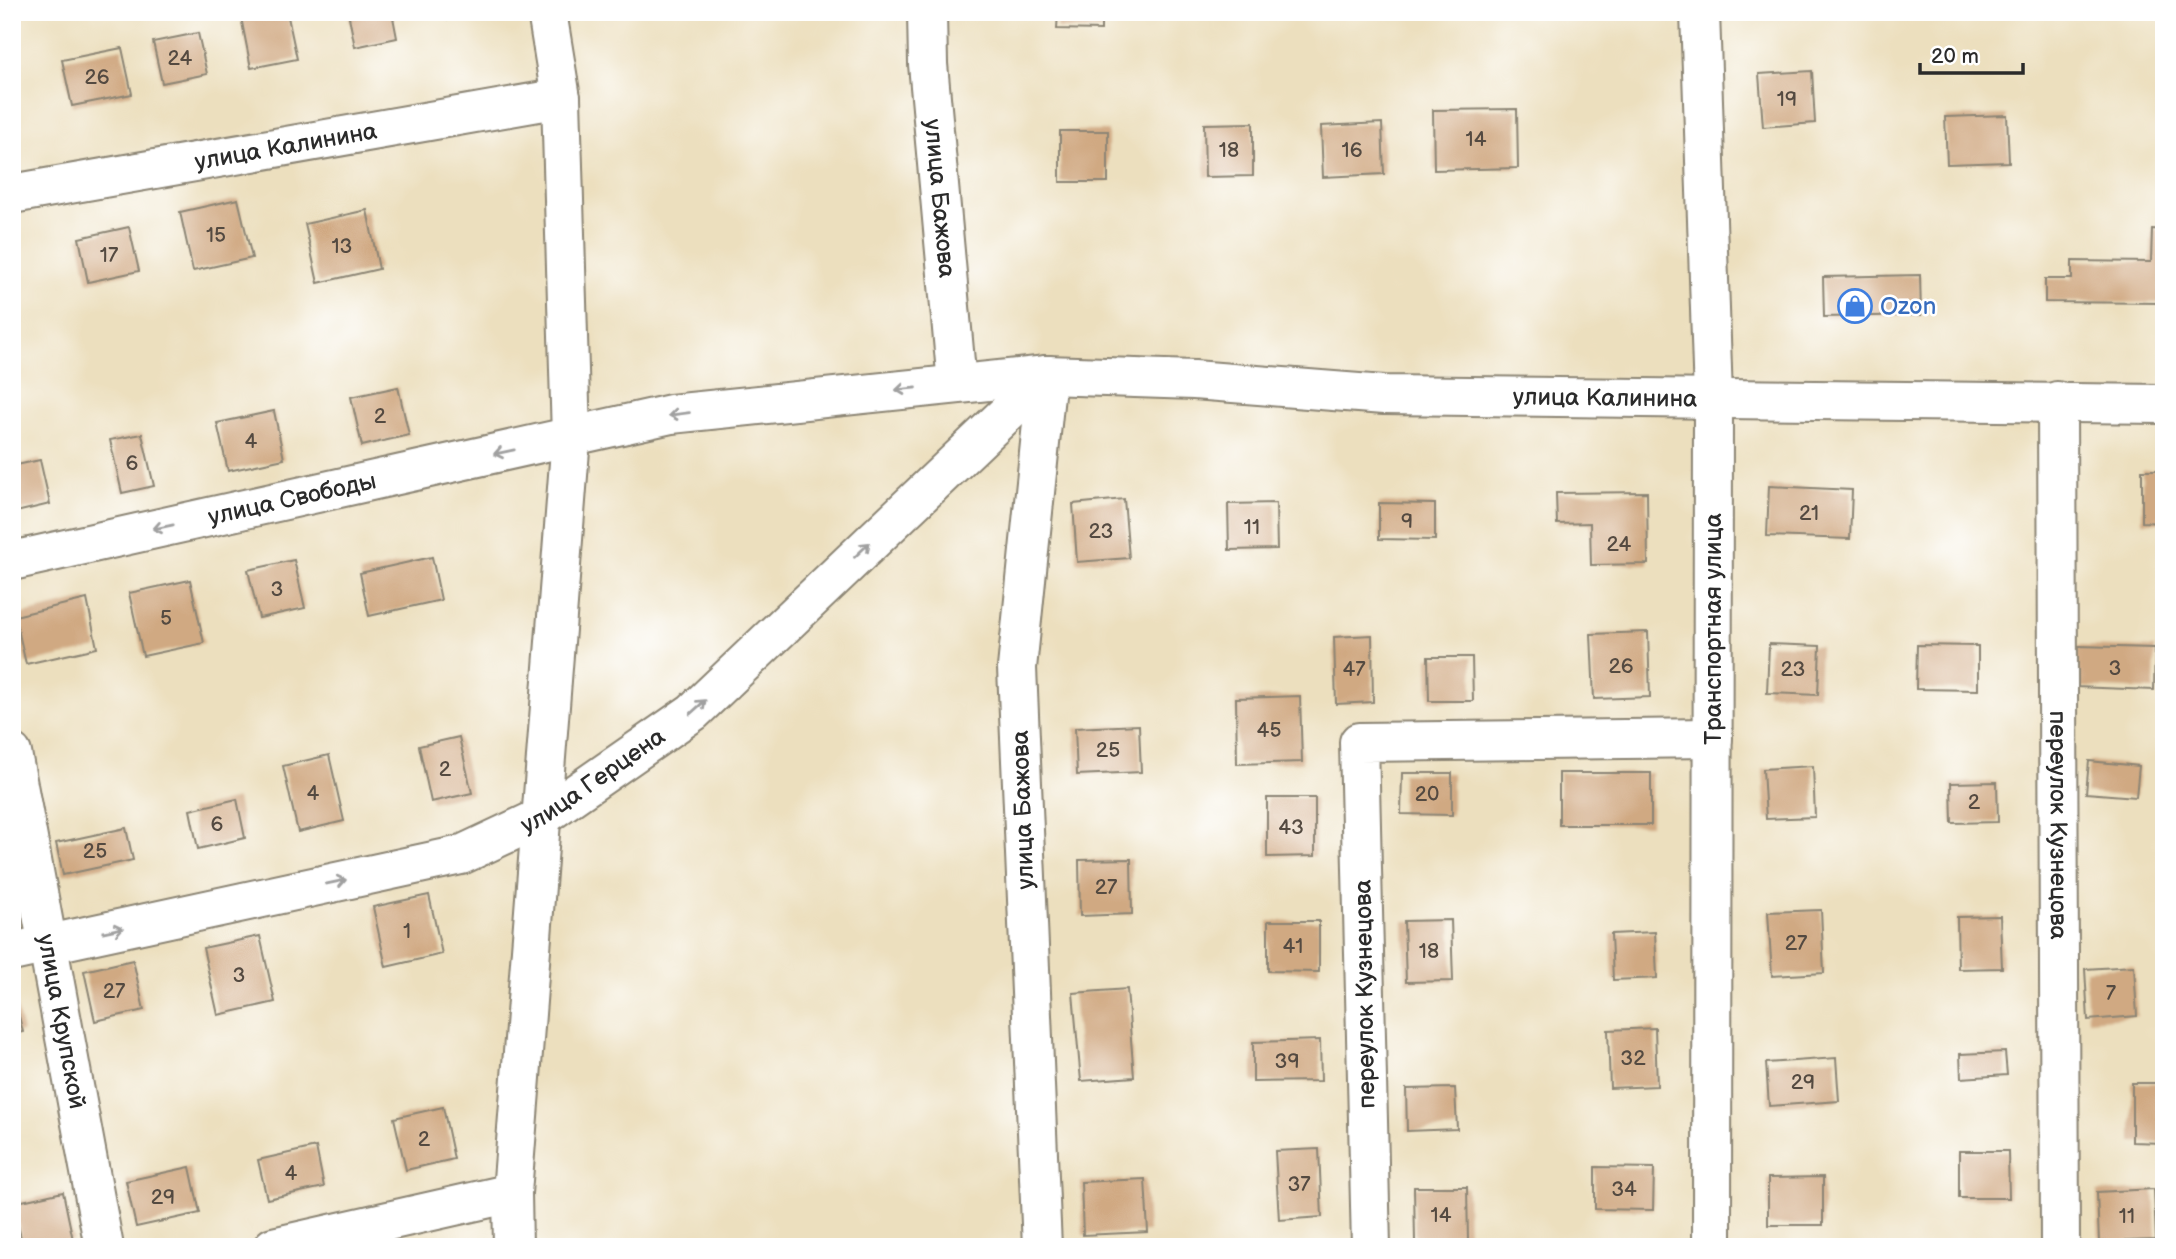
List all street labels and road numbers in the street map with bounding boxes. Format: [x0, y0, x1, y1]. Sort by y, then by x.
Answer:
street label: улица Калинина [193, 116, 379, 176]
street label: улица Бажова [919, 118, 962, 279]
street label: улица Калинина [1513, 382, 1697, 413]
street label: улица Свободы [205, 466, 379, 531]
street label: Транспортная улица [1699, 513, 1728, 745]
street label: переулок Кузнецова [2044, 710, 2073, 940]
street label: улица Герцена [516, 722, 670, 839]
street label: улица Бажова [1006, 730, 1040, 890]
street label: переулок Кузнецова [1349, 879, 1381, 1109]
street label: улица Крупской [31, 932, 92, 1111]

